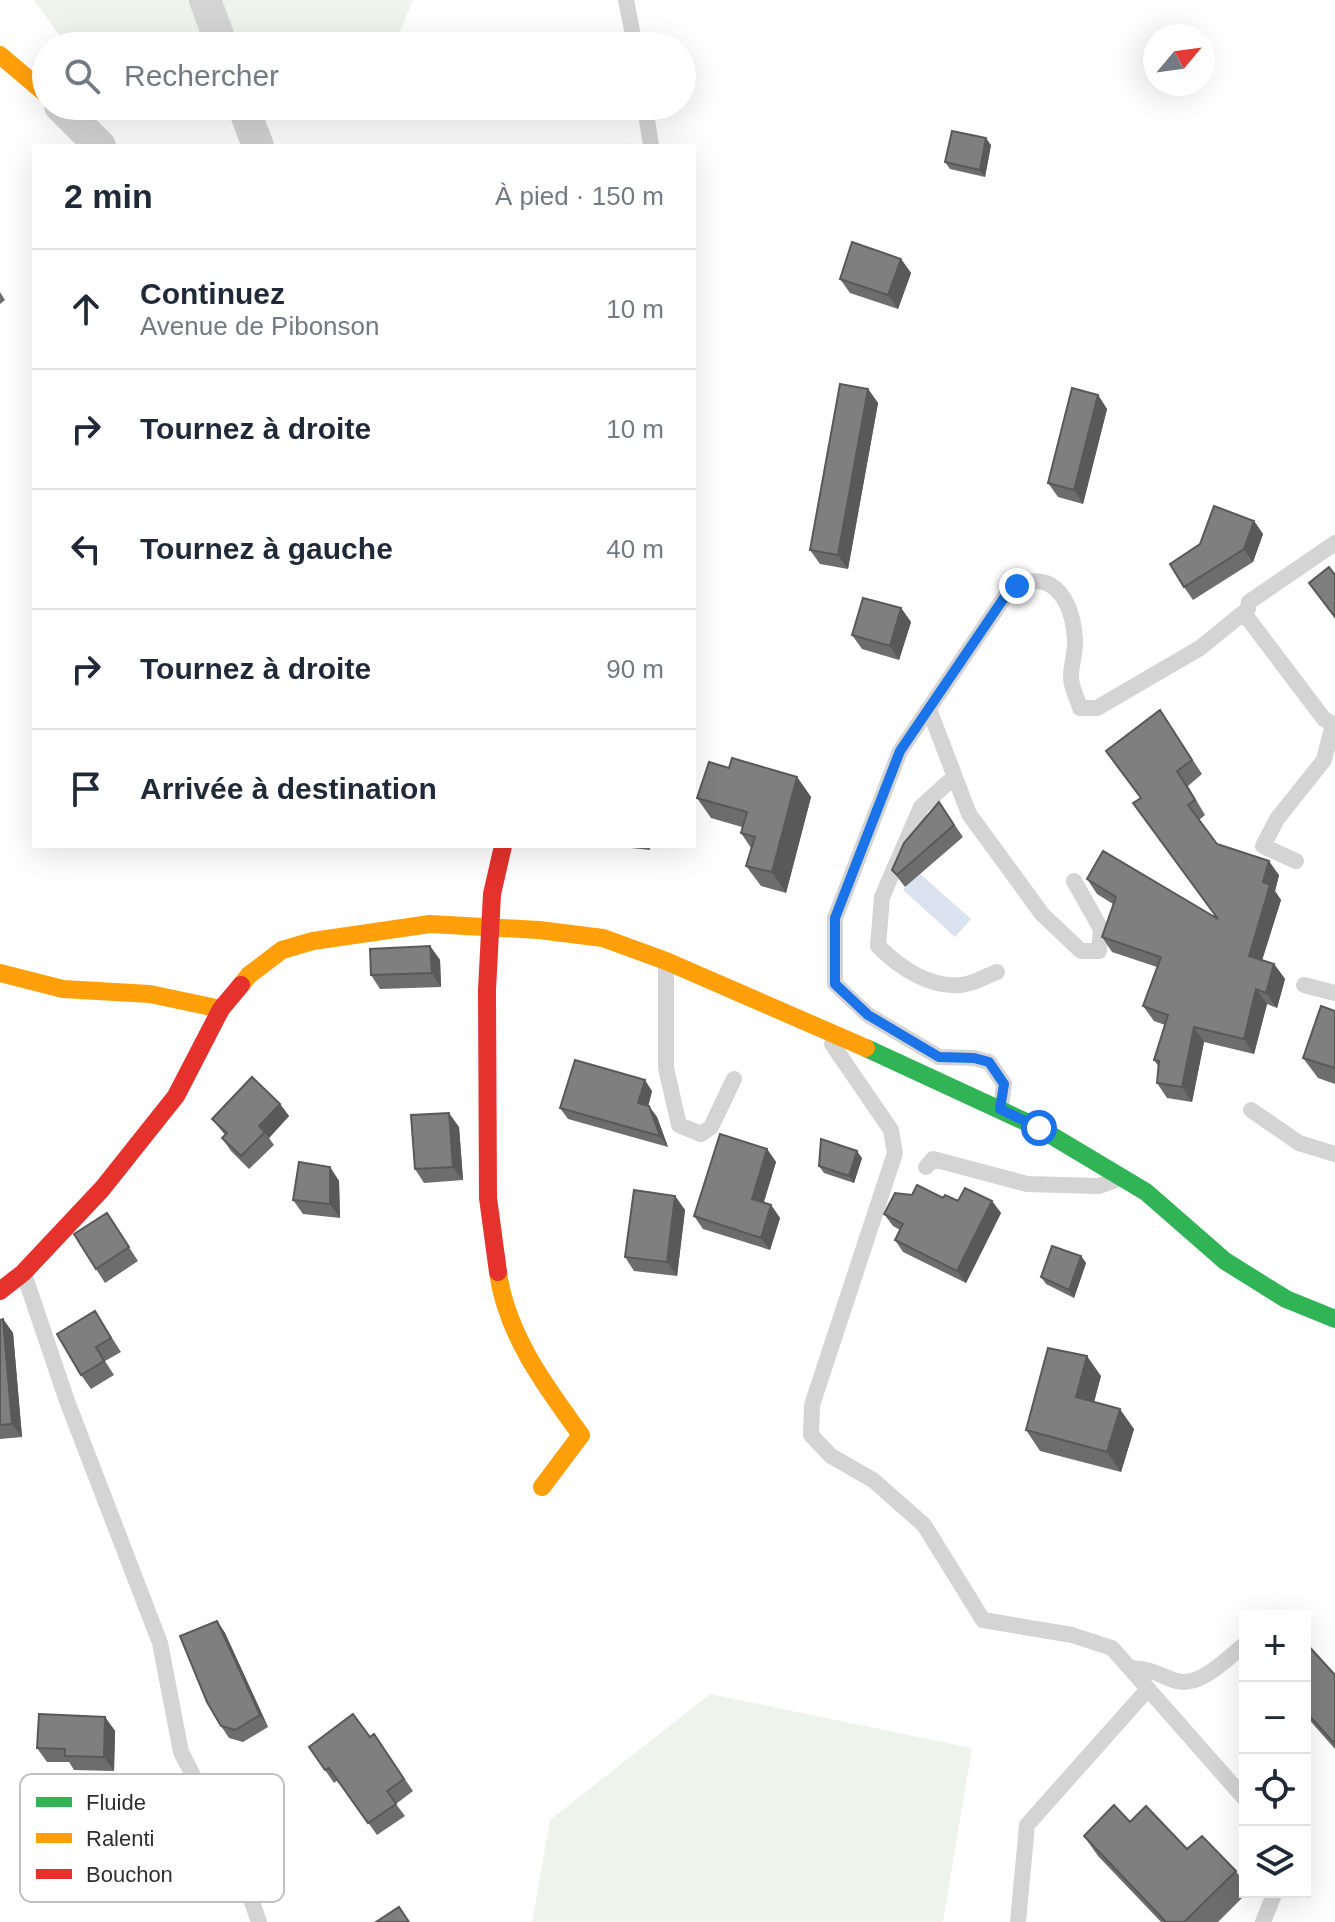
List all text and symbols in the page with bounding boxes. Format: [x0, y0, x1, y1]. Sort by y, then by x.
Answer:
north arrow [1143, 24, 1215, 96]
search box [32, 32, 696, 120]
icon: search [60, 54, 104, 98]
text: Rechercher [124, 59, 279, 92]
text: 2 min [64, 177, 153, 215]
text: À pied · 150 m [495, 181, 664, 211]
text: Continuez [140, 277, 285, 310]
icon: ahead [64, 287, 108, 331]
text: 10 m [606, 294, 664, 324]
text: Avenue de Pibonson [140, 311, 380, 341]
icon: right [64, 407, 108, 451]
text: Tournez à droite [140, 412, 371, 445]
text: 10 m [606, 414, 664, 444]
icon: left [64, 527, 108, 571]
text: Tournez à gauche [140, 532, 393, 565]
text: 40 m [606, 534, 664, 564]
route end [999, 568, 1035, 604]
icon: right [64, 647, 108, 691]
text: Tournez à droite [140, 652, 371, 685]
text: 90 m [606, 654, 664, 684]
icon: arrive [64, 767, 108, 811]
text: Arrivée à destination [140, 772, 437, 805]
route start [1021, 1110, 1057, 1146]
map controls [1239, 1610, 1311, 1898]
button: + [1239, 1610, 1311, 1682]
button: − [1239, 1682, 1311, 1754]
button: locate [1239, 1754, 1311, 1826]
legend [20, 1774, 284, 1902]
text: Fluide [86, 1790, 146, 1815]
text: Ralenti [86, 1826, 154, 1851]
button: layers [1239, 1826, 1311, 1898]
text: Bouchon [86, 1862, 173, 1887]

